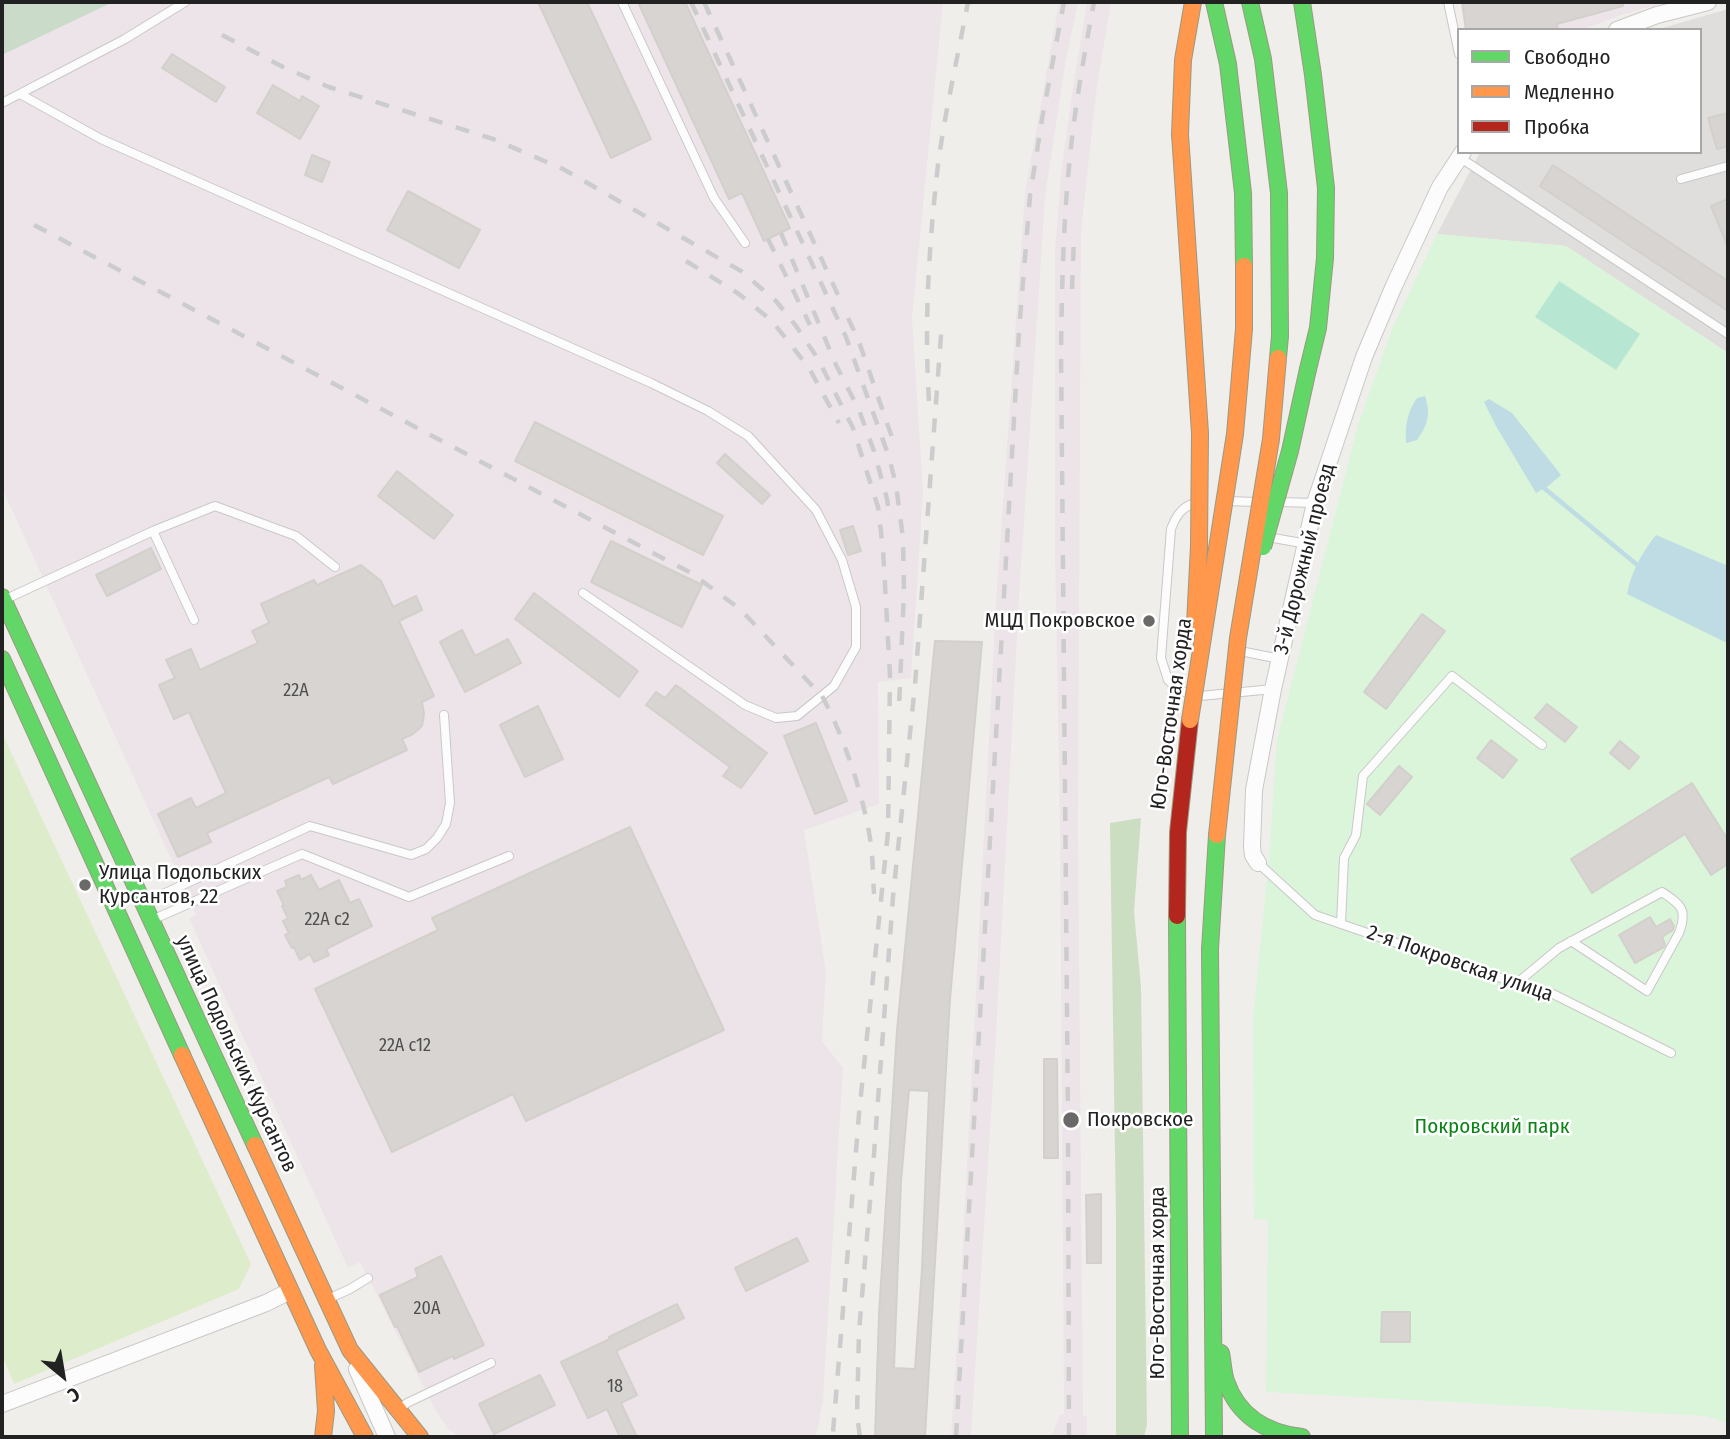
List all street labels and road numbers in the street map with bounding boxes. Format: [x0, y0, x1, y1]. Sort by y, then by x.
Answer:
street label: 3-й Дорожный проезд [1269, 461, 1341, 657]
street label: Юго-Восточная хорда [1146, 617, 1198, 811]
street label: 2-я Покровская улица [1364, 920, 1556, 1008]
street label: улица Подольских Курсантов [170, 931, 302, 1177]
street label: Юго-Восточная хорда [1145, 1186, 1171, 1380]

